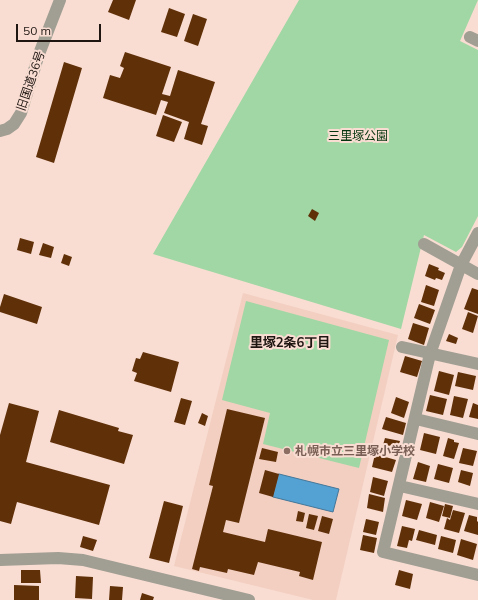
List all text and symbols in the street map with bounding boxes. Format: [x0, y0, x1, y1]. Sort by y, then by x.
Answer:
scale bar [18, 16, 103, 42]
text: 50 m [23, 23, 51, 38]
street label: 旧国道36号 [14, 49, 48, 113]
park label: 三里塚公園 [328, 129, 388, 143]
district label: 里塚2条6丁目 [250, 335, 330, 351]
place label: 札幌市立三里塚小学校 [295, 444, 415, 458]
marker: 札幌市立三里塚小学校 [282, 446, 292, 456]

